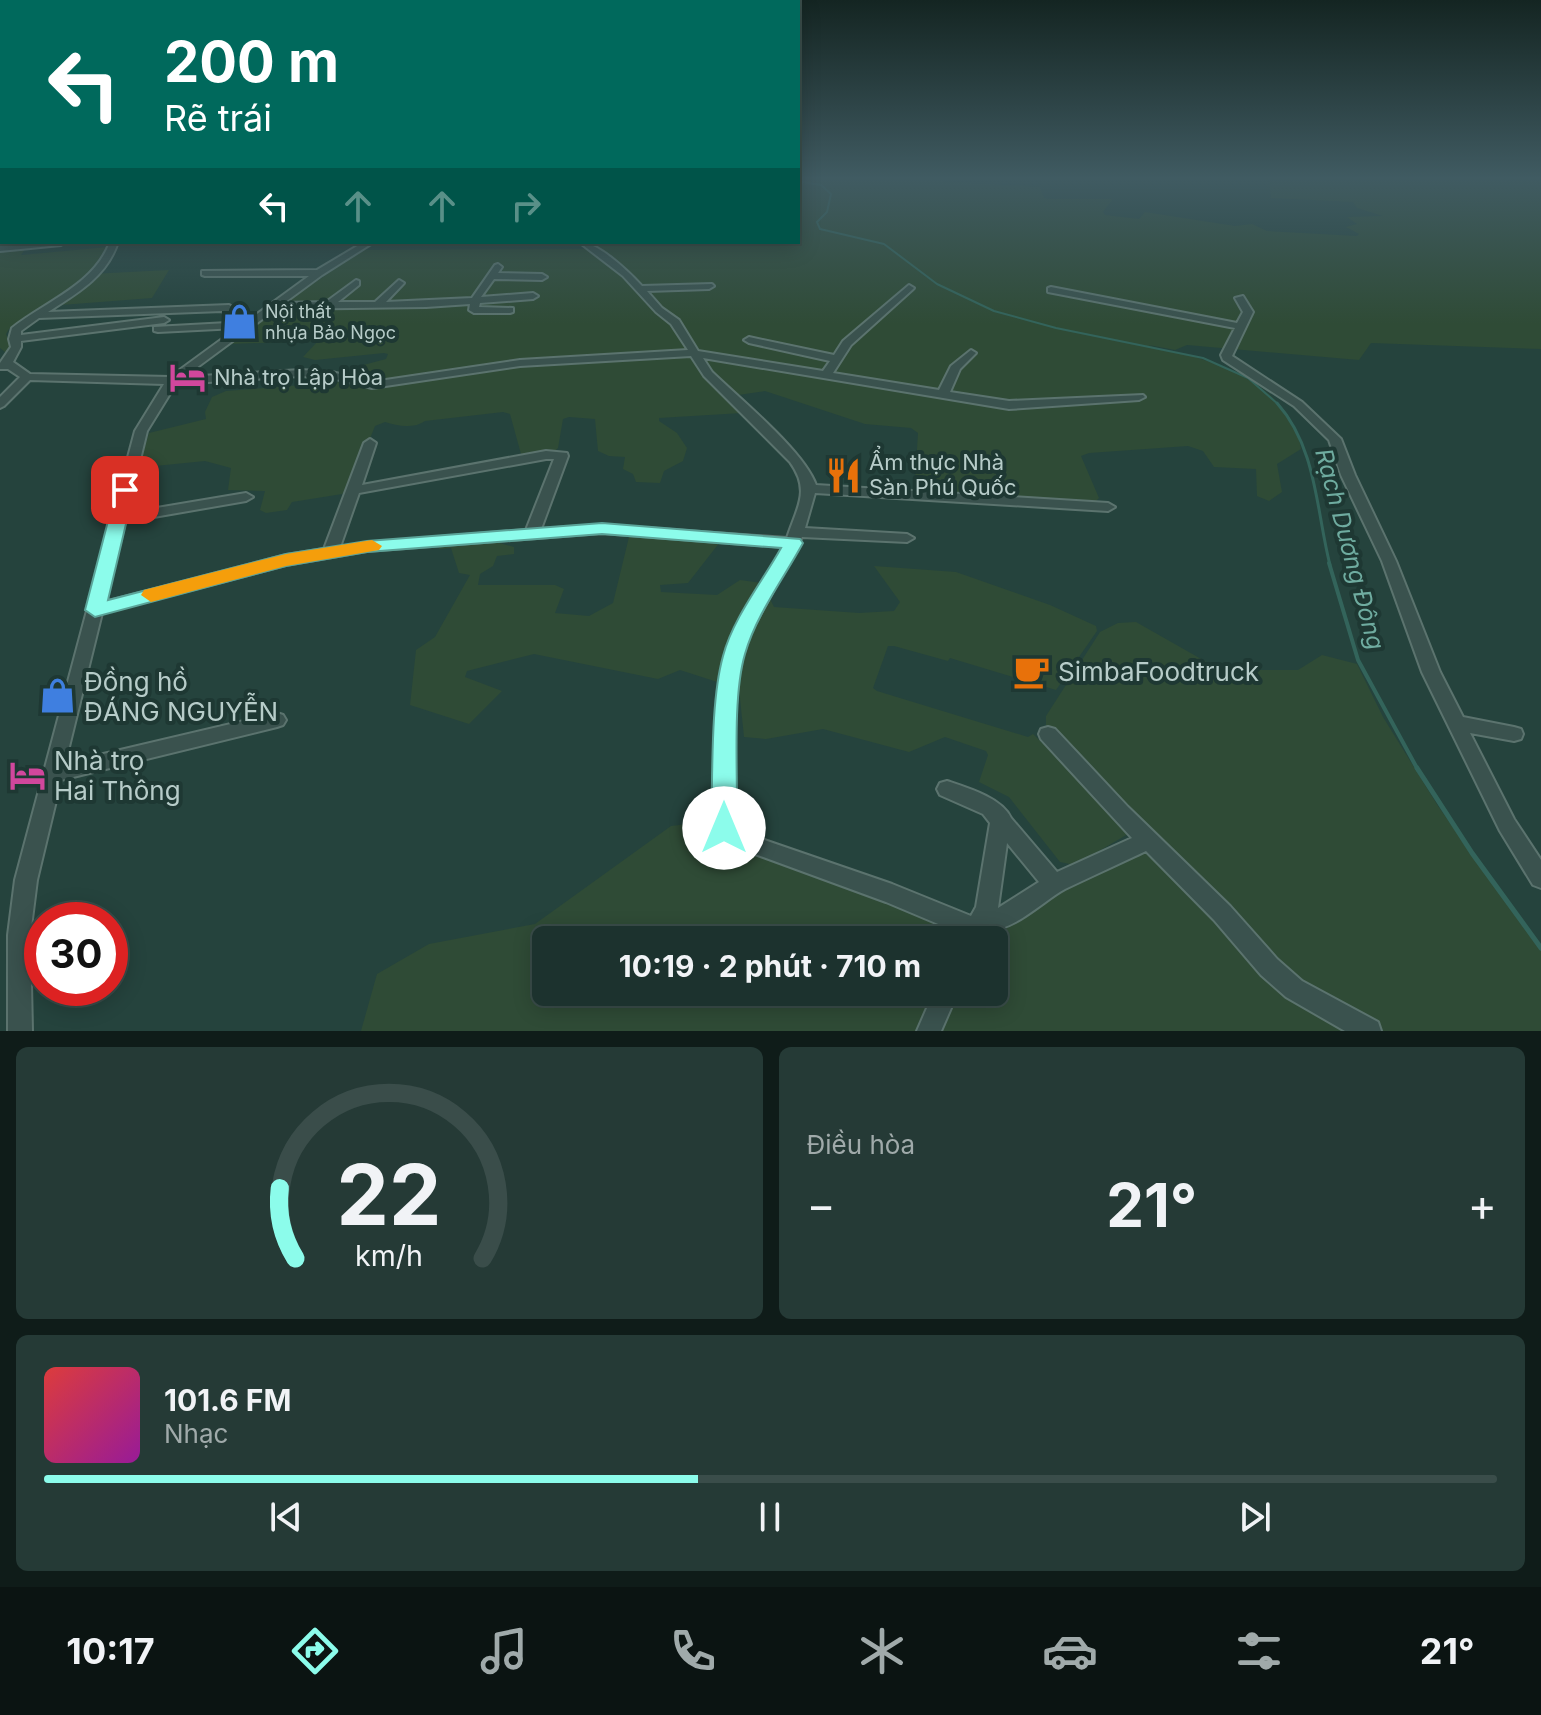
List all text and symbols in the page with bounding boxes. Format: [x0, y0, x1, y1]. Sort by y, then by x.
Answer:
text: 200 m [164, 28, 339, 96]
icon: left [32, 32, 136, 136]
text: Rẽ trái [164, 96, 272, 140]
icon: left [252, 184, 296, 228]
icon: ahead [336, 184, 380, 228]
icon: ahead [420, 184, 464, 228]
icon: right [504, 184, 548, 228]
place label: Nội thất nhựa Bảo Ngọc [265, 301, 396, 343]
shop icon: Nội thất nhựa Bảo Ngọc [220, 302, 258, 340]
hotel icon: Nhà trọ Lập Hòa [169, 358, 207, 396]
place label: Nhà trọ Lập Hòa [214, 364, 383, 390]
place label: Ẩm thực Nhà Sàn Phú Quốc [869, 445, 1017, 500]
water label: Rạch Dương Đông [1309, 445, 1391, 653]
pin [91, 456, 159, 524]
restaurant icon: Ẩm thực Nhà Sàn Phú Quốc [824, 456, 862, 494]
icon: arrive [103, 468, 147, 512]
cafe icon: SimbaFoodtruck [1013, 652, 1051, 690]
place label: SimbaFoodtruck [1058, 656, 1259, 687]
place label: Đồng hồ ĐÁNG NGUYỄN [84, 666, 278, 727]
shop icon: Đồng hồ ĐÁNG NGUYỄN [39, 677, 77, 715]
place label: Nhà trọ Hai Thông [54, 745, 181, 806]
hotel icon: Nhà trọ Hai Thông [9, 756, 47, 794]
position arrow [682, 786, 766, 870]
speed limit sign: 30 [24, 902, 128, 1006]
text: 10:19 · 2 phút · 710 m [619, 948, 921, 984]
text: Điều hòa [807, 1129, 915, 1160]
text: 22 [337, 1144, 442, 1245]
text: 21° [1106, 1169, 1197, 1241]
text: − [807, 1178, 836, 1232]
text: + [1468, 1178, 1497, 1232]
text: km/h [355, 1238, 423, 1273]
text: 101.6 FM [164, 1382, 291, 1418]
text: Nhạc [164, 1418, 228, 1449]
icon: previous [264, 1495, 308, 1539]
icon: pause [748, 1495, 792, 1539]
icon: next [1233, 1495, 1277, 1539]
icon: directions [287, 1623, 343, 1679]
icon: music [476, 1623, 532, 1679]
icon: phone [665, 1623, 721, 1679]
icon: climate [854, 1623, 910, 1679]
icon: car [1042, 1623, 1098, 1679]
icon: filters [1231, 1623, 1287, 1679]
text: 10:17 [66, 1629, 155, 1673]
text: 21° [1420, 1629, 1475, 1673]

